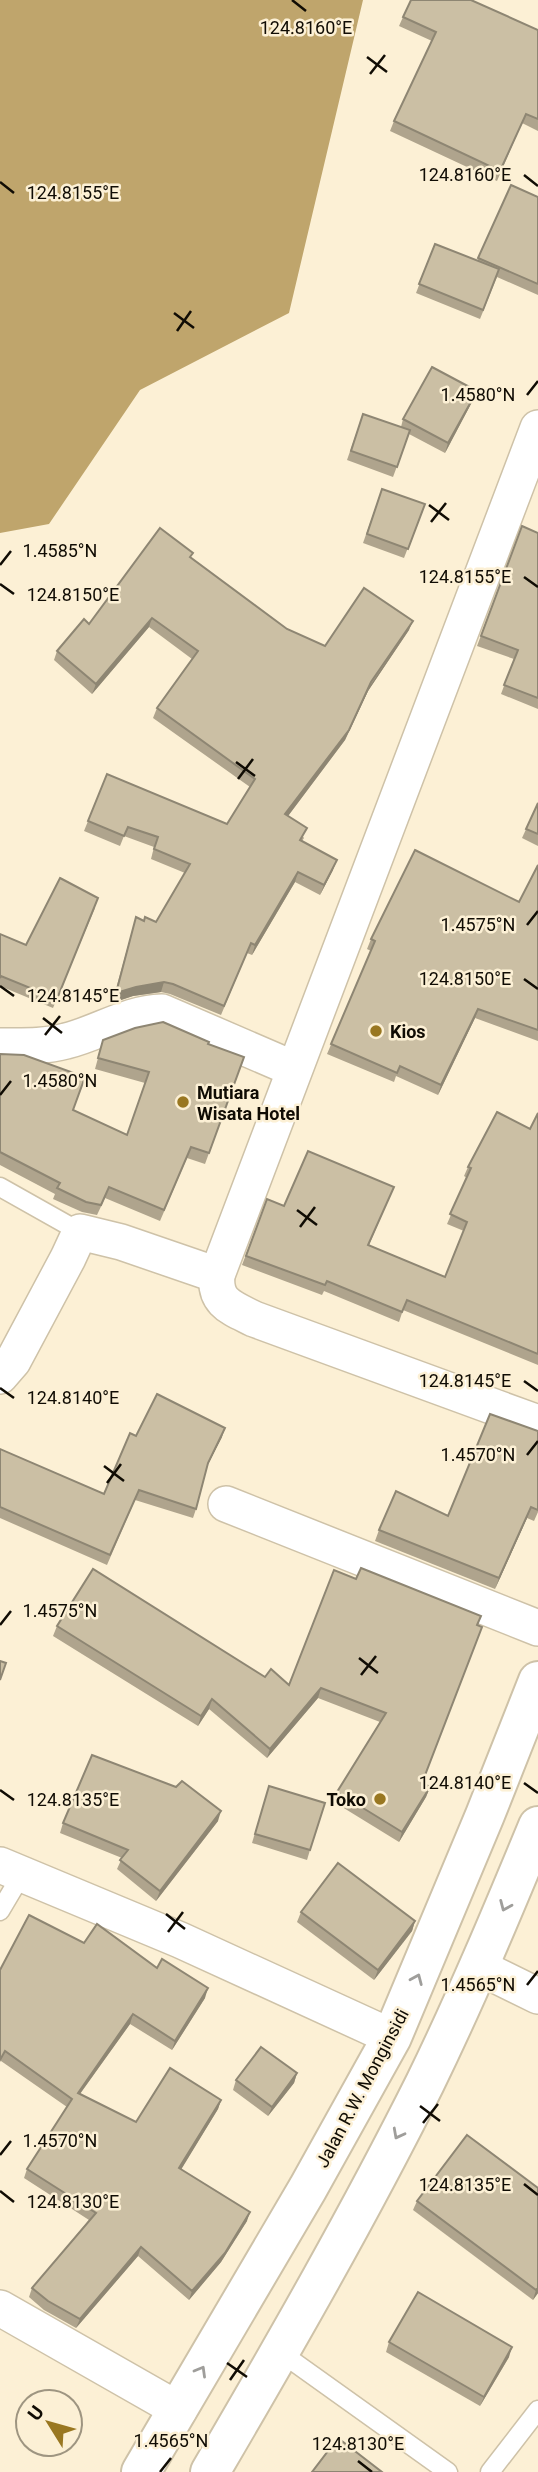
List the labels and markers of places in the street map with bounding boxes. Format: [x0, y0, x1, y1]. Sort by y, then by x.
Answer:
place label: Kios [390, 1021, 426, 1042]
marker: Kios [368, 1023, 384, 1039]
place label: Mutiara Wisata Hotel [197, 1082, 300, 1124]
marker: Mutiara Wisata Hotel [175, 1094, 191, 1110]
place label: Toko [326, 1789, 366, 1810]
marker: Toko [372, 1791, 388, 1807]

